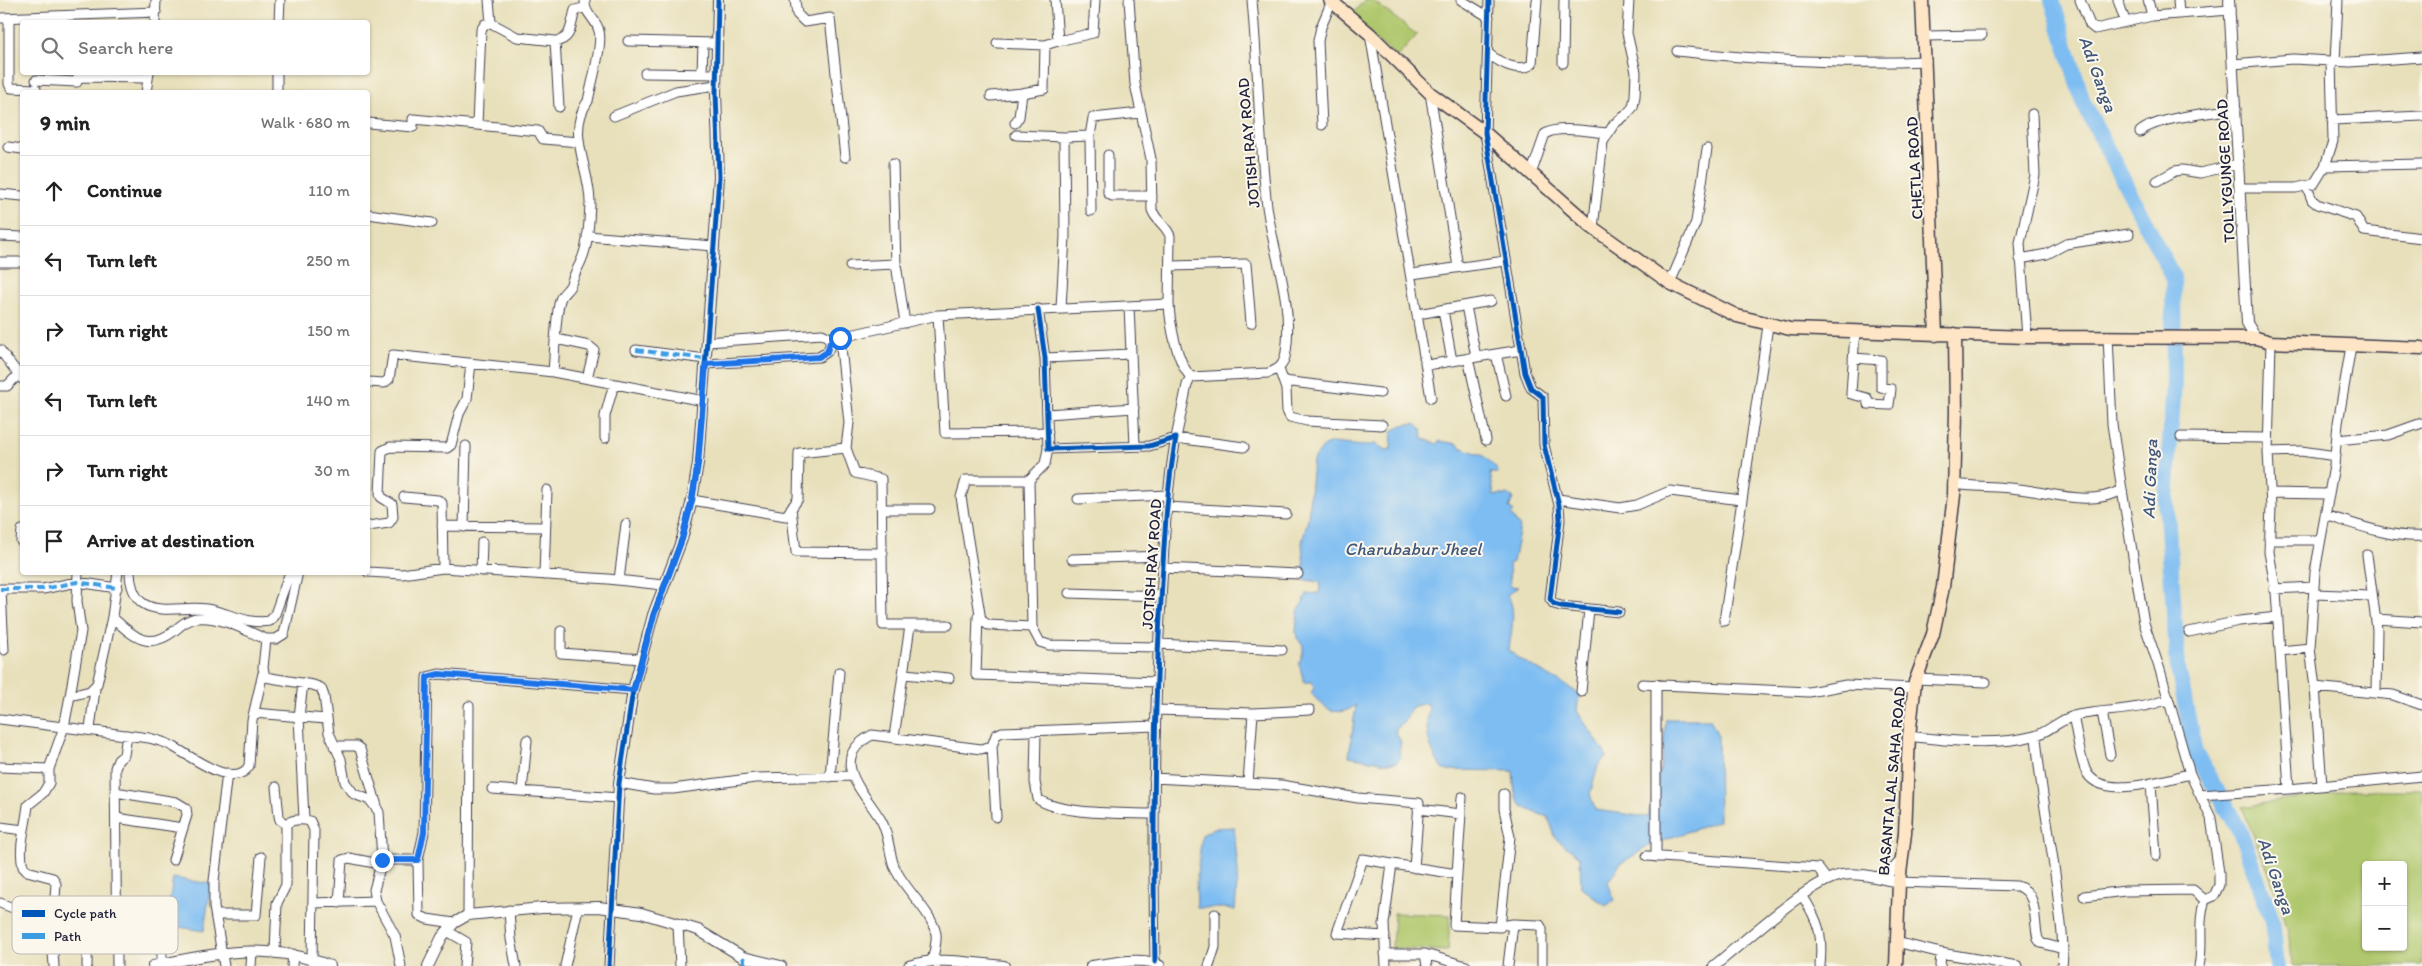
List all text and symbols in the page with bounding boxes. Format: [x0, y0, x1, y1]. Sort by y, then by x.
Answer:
search box [20, 20, 370, 75]
water label: Adi Ganga [2074, 33, 2122, 116]
icon: search [38, 34, 66, 62]
text: Search here [78, 36, 173, 59]
street label: JOTISH RAY ROAD [1233, 77, 1264, 209]
street label: TOLLYGUNGE ROAD [2212, 99, 2239, 243]
text: 9 min [40, 110, 90, 135]
text: Walk · 680 m [261, 113, 350, 132]
street label: CHETLA ROAD [1902, 116, 1927, 220]
icon: ahead [40, 177, 68, 205]
text: Continue [87, 179, 162, 202]
text: 110 m [308, 181, 350, 200]
icon: left [40, 247, 68, 275]
text: Turn left [87, 249, 157, 272]
text: 250 m [306, 251, 350, 270]
icon: right [40, 317, 68, 345]
text: Turn right [87, 319, 168, 342]
text: 150 m [307, 321, 350, 340]
route start [829, 327, 852, 350]
icon: left [40, 387, 68, 415]
text: Turn left [87, 389, 157, 412]
text: 140 m [306, 391, 350, 410]
water label: Adi Ganga [2138, 438, 2162, 519]
icon: right [40, 457, 68, 485]
text: Turn right [87, 459, 168, 482]
text: 30 m [314, 461, 350, 480]
street label: JOTISH RAY ROAD [1137, 498, 1166, 630]
icon: arrive [40, 527, 68, 555]
text: Arrive at destination [87, 529, 254, 552]
water label: Charubabur Jheel [1345, 538, 1483, 560]
street label: BASANTA LAL SAHA ROAD [1874, 685, 1909, 876]
water label: Adi Ganga [2253, 835, 2300, 918]
route end [371, 849, 394, 872]
map controls [2362, 861, 2407, 951]
button: + [2362, 861, 2407, 906]
legend [12, 896, 178, 954]
text: Cycle path [54, 905, 117, 922]
button: − [2362, 906, 2407, 951]
text: Path [54, 928, 81, 945]

